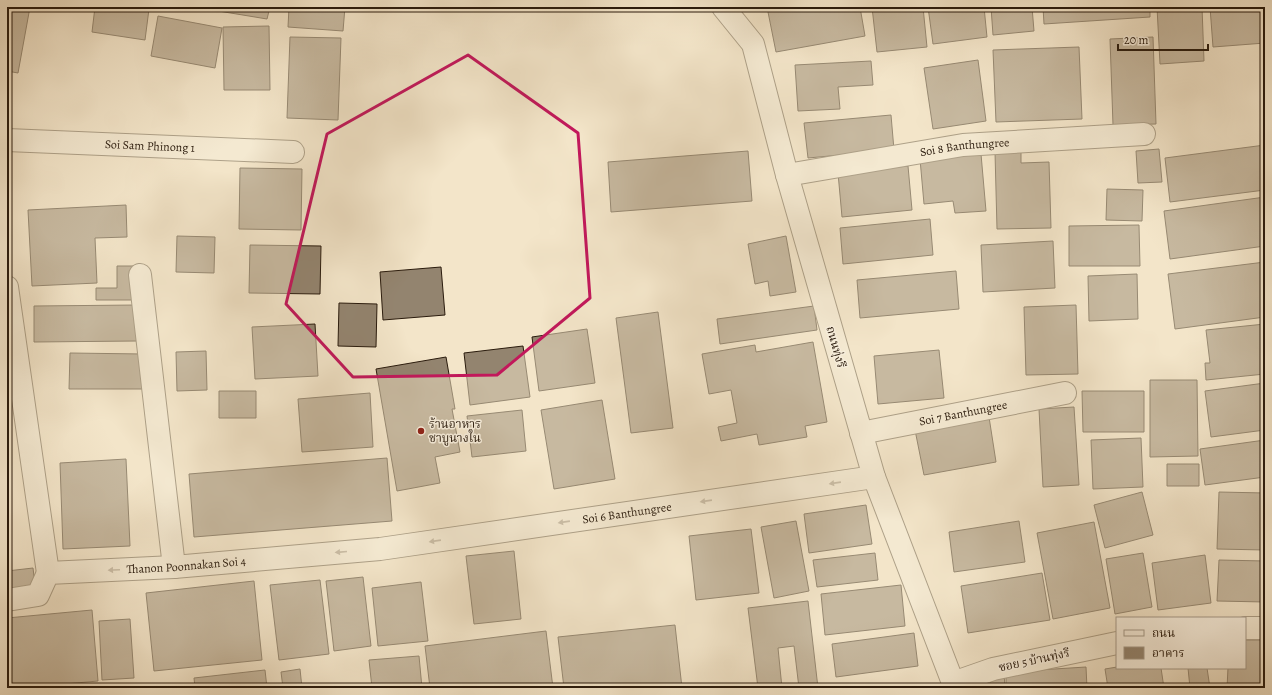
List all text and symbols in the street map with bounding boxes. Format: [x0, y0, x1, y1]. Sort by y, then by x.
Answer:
scale bar [1118, 26, 1208, 52]
text: 20 m [1124, 32, 1148, 48]
street label: Soi 8 Banthungree [919, 134, 1010, 160]
street label: Soi Sam Phinong 1 [105, 136, 195, 156]
street label: ถนนทุ่งรี [822, 324, 850, 370]
street label: Soi 7 Banthungree [918, 397, 1008, 429]
place label: ร้านอาหาร ชาบูนางใน [429, 416, 481, 446]
marker: ร้านอาหาร ชาบูนางใน [416, 426, 426, 436]
one-way arrow [829, 480, 841, 486]
one-way arrow [700, 498, 712, 504]
street label: Soi 6 Banthungree [581, 499, 673, 527]
one-way arrow [558, 519, 570, 525]
one-way arrow [429, 538, 441, 544]
one-way arrow [335, 549, 347, 555]
street label: Thanon Poonnakan Soi 4 [126, 553, 247, 577]
one-way arrow [108, 566, 120, 573]
legend [1116, 617, 1246, 669]
text: ถนน [1152, 625, 1175, 641]
street label: ซอย 5 บ้านทุ่งรี [997, 645, 1071, 675]
text: อาคาร [1152, 645, 1184, 661]

